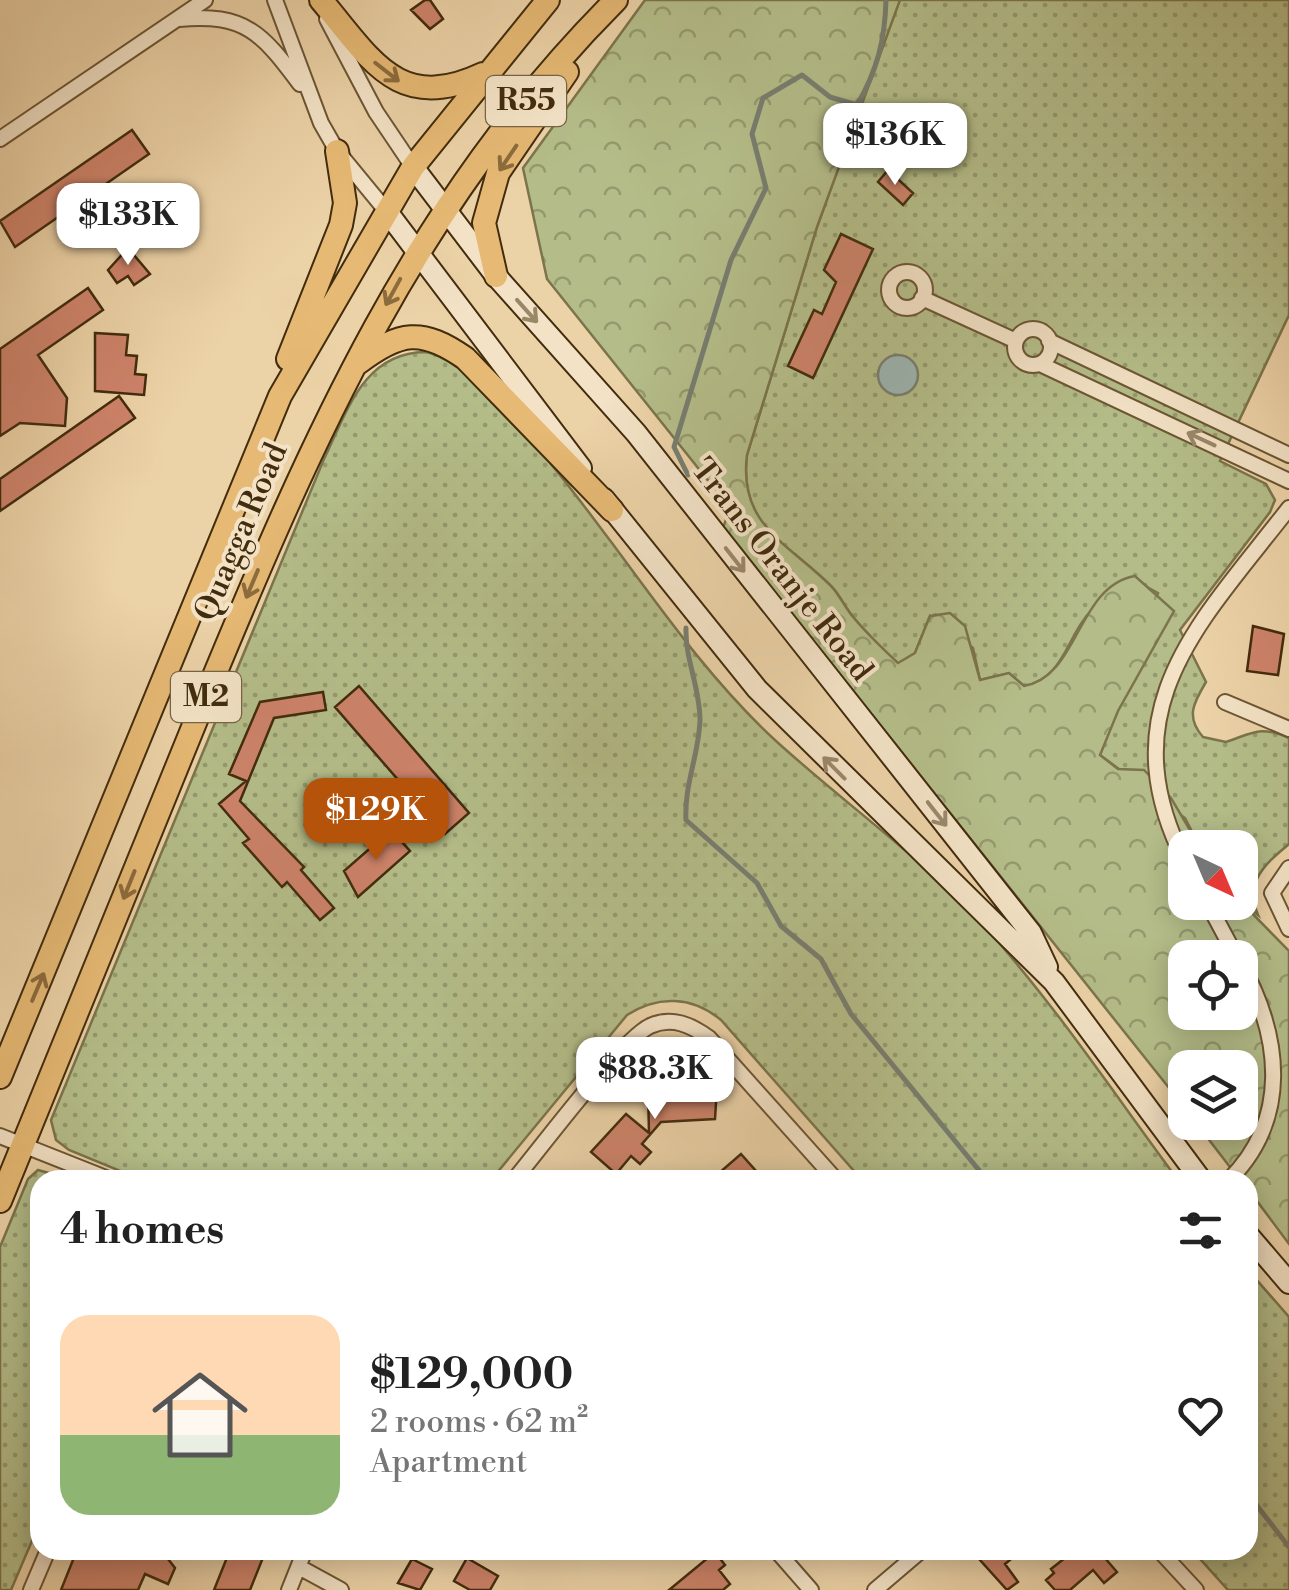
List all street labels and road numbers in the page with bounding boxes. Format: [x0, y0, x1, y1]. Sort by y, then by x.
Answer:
road number: R55 [486, 76, 566, 126]
street label: Quagga Road [186, 437, 296, 627]
street label: Trans Oranje Road [682, 450, 882, 690]
road number: M2 [171, 672, 241, 722]

